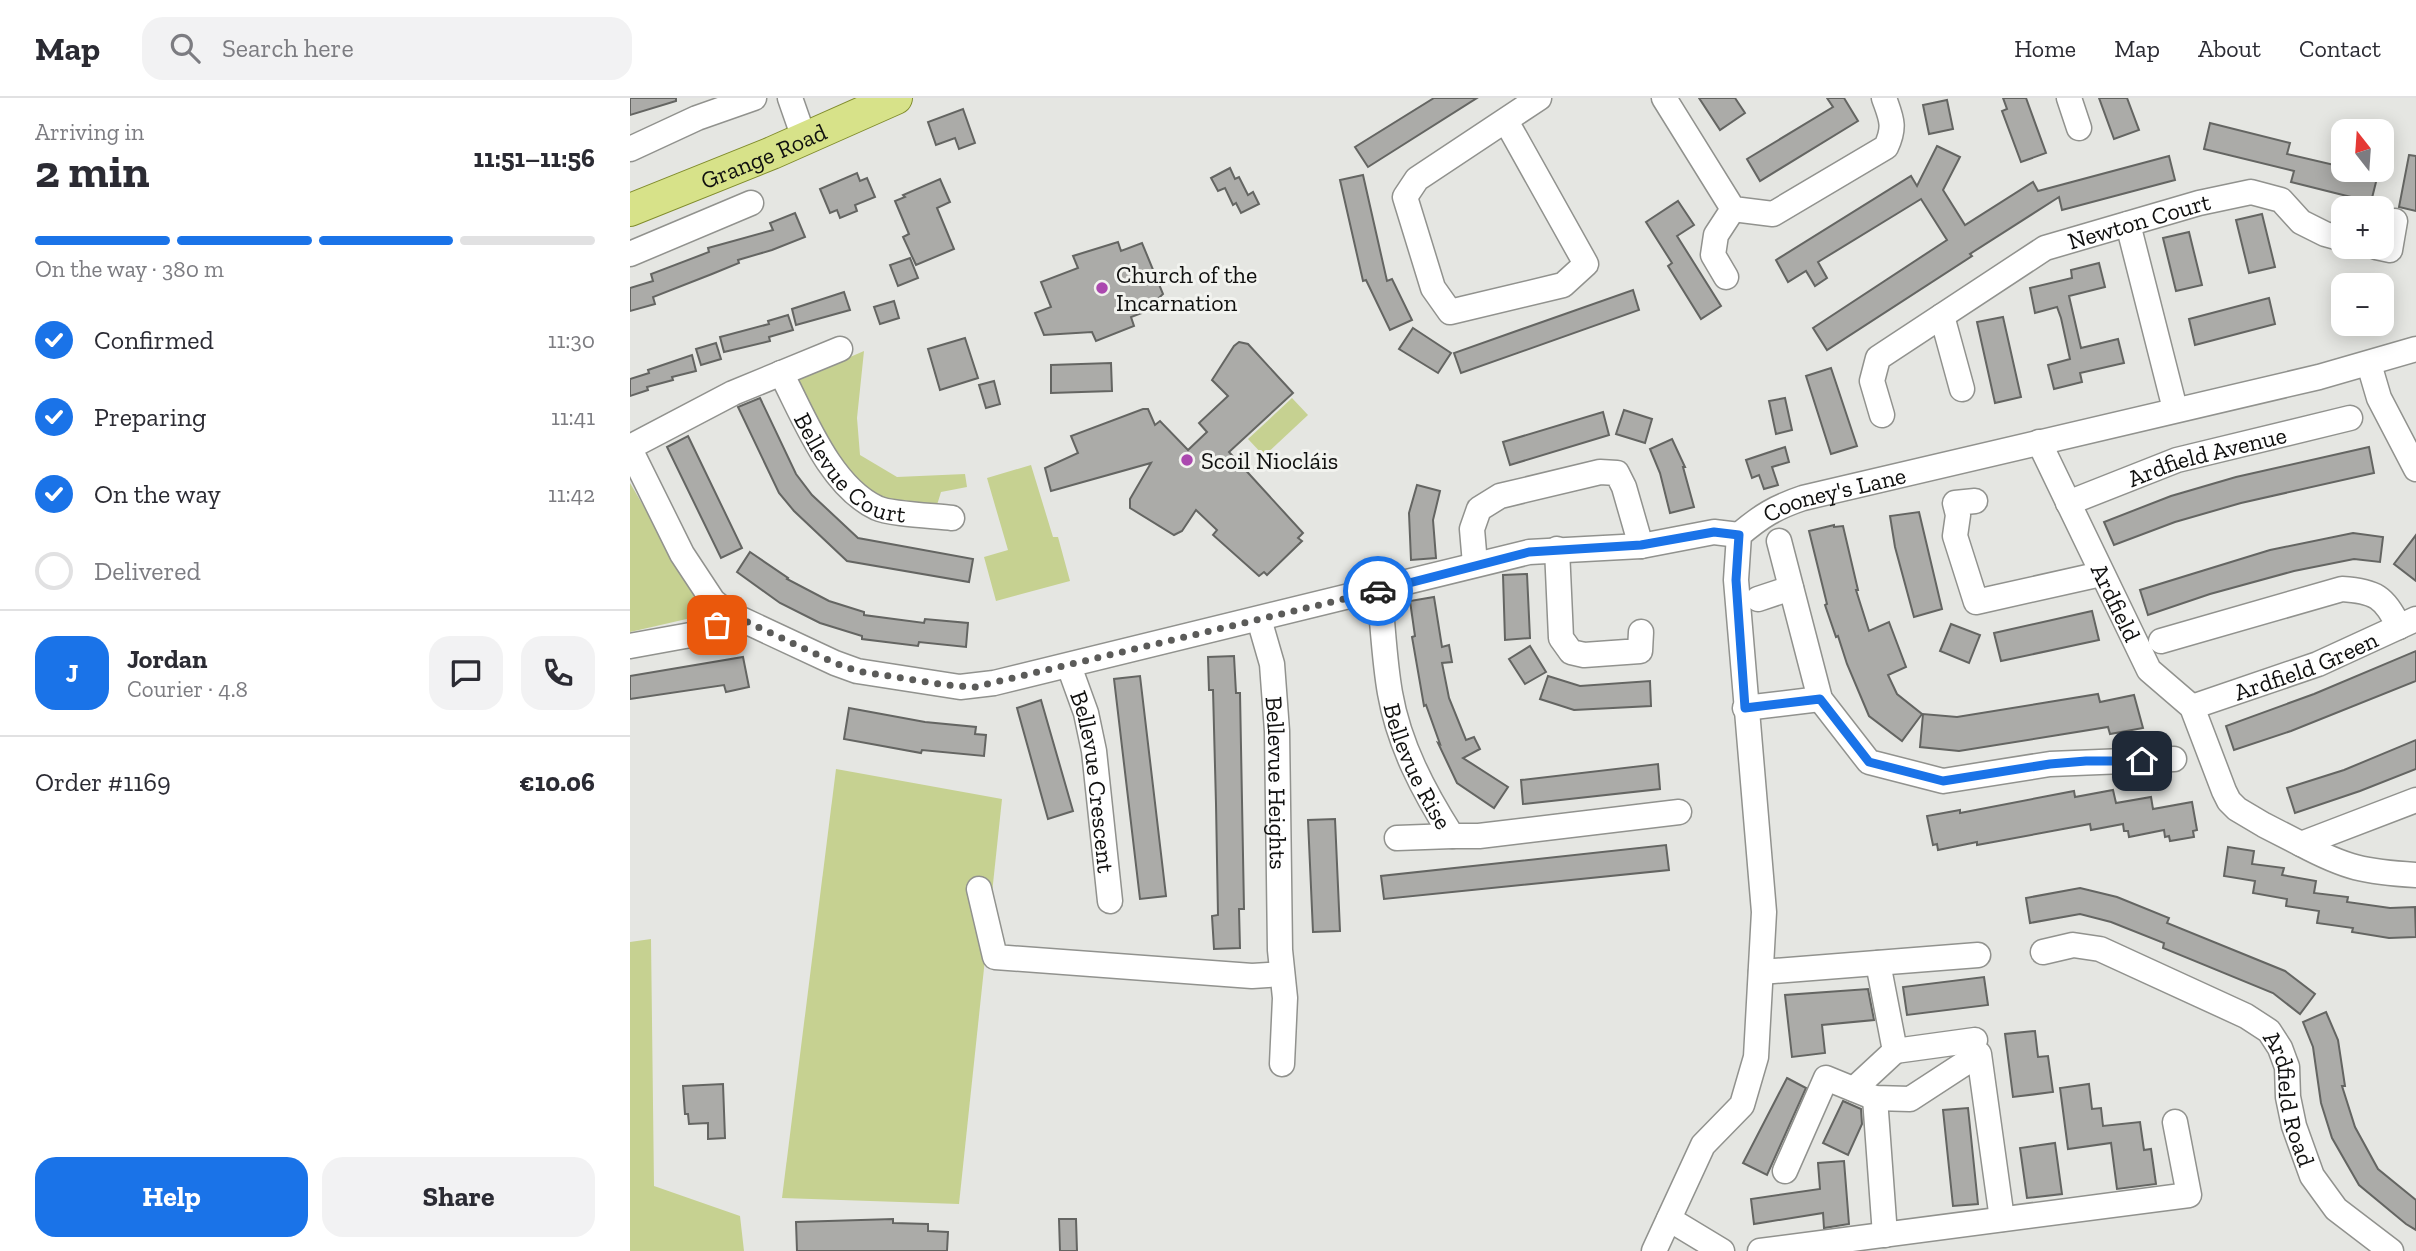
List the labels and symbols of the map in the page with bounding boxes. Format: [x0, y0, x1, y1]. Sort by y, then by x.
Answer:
street label: Grange Road [696, 116, 831, 195]
north arrow [2331, 119, 2394, 182]
street label: Newton Court [2064, 187, 2213, 255]
place label: Church of the Incarnation [1116, 260, 1257, 317]
marker: Church of the Incarnation [1094, 280, 1110, 296]
street label: Bellevue Court [788, 408, 908, 528]
street label: Ardfield Avenue [2123, 420, 2289, 493]
place label: Scoil Niocláis [1201, 446, 1338, 475]
marker: Scoil Niocláis [1179, 452, 1195, 468]
street label: Cooney's Lane [1757, 460, 1909, 528]
courier [1343, 556, 1413, 626]
street label: Ardfield [2085, 558, 2148, 646]
pin [687, 595, 747, 655]
street label: Ardfield Green [2230, 624, 2382, 706]
street label: Bellevue Crescent [1064, 686, 1121, 874]
street label: Bellevue Heights [1260, 695, 1293, 870]
street label: Bellevue Rise [1378, 700, 1459, 834]
pin [2112, 731, 2172, 791]
street label: Ardfield Road [2258, 1024, 2322, 1170]

